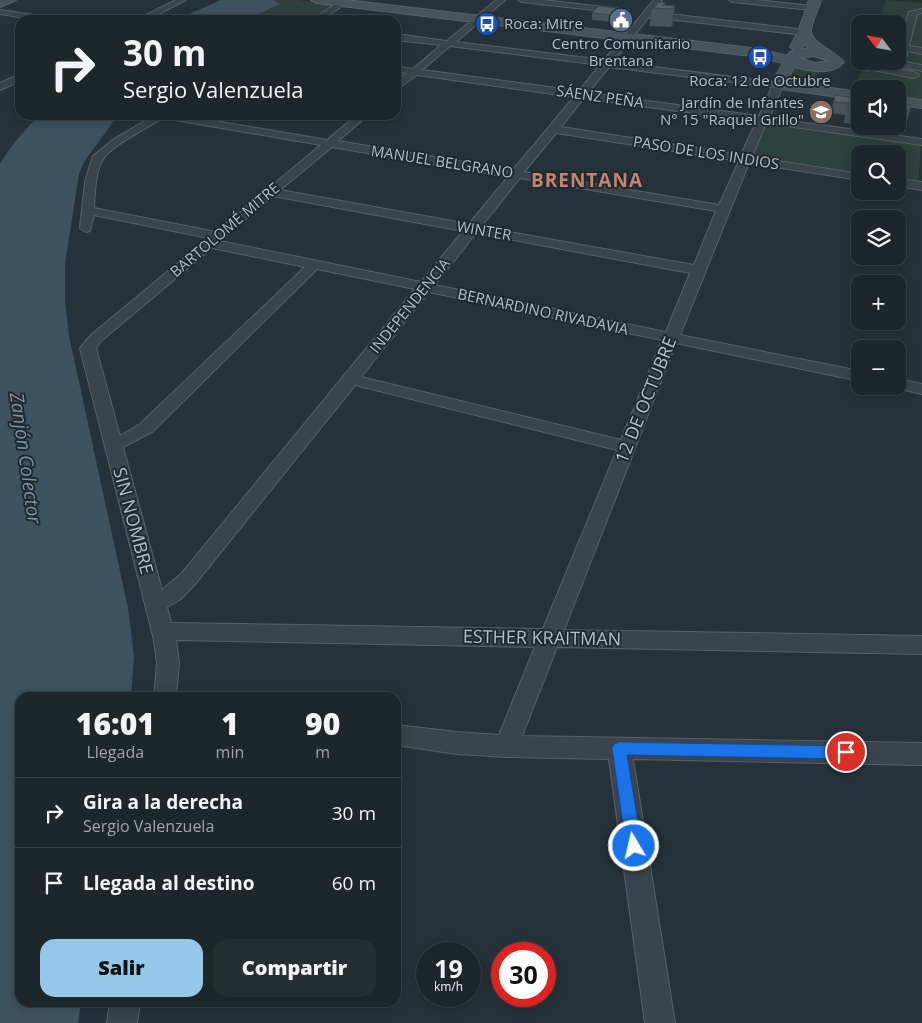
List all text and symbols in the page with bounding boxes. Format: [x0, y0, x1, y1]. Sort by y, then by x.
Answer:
public building icon: Centro Comunitario Brentana [608, 7, 634, 33]
bus stop icon: Roca: Mitre [474, 11, 500, 37]
place label: Roca: Mitre [504, 13, 583, 33]
north arrow [851, 15, 906, 70]
map controls [851, 15, 906, 395]
text: 30 m [123, 29, 206, 76]
place label: Centro Comunitario Brentana [552, 33, 690, 70]
icon: right [40, 35, 105, 100]
bus stop icon: Roca: 12 de Octubre [747, 44, 773, 70]
place label: Roca: 12 de Octubre [689, 70, 831, 90]
text: Sergio Valenzuela [123, 74, 304, 104]
street label: SÁENZ PEÑA [555, 80, 646, 112]
button: sound [851, 80, 906, 135]
place label: Jardín de Infantes N° 15 "Raquel Grillo" [660, 92, 804, 129]
school or university icon: Jardín de Infantes N° 15 "Raquel Grillo" [808, 99, 834, 125]
street label: PASO DE LOS INDIOS [632, 131, 781, 173]
street label: MANUEL BELGRANO [370, 140, 515, 182]
button: search [851, 145, 906, 200]
district label: BRENTANA [531, 167, 643, 193]
street label: BARTOLOMÉ MITRE [165, 178, 283, 281]
button: layers [851, 210, 906, 265]
street label: WINTER [455, 215, 514, 245]
street label: INDEPENDENCIA [365, 253, 454, 357]
button: + [851, 275, 906, 330]
street label: BERNARDINO RIVADAVIA [456, 283, 631, 339]
street label: 12 DE OCTUBRE [609, 333, 681, 466]
button: − [851, 340, 906, 395]
water label: Zanjón Colector [4, 390, 48, 527]
street label: SIN NOMBRE [108, 465, 160, 577]
street label: ESTHER KRAITMAN [463, 624, 621, 650]
text: 16:01 [76, 703, 155, 744]
text: 1 [221, 703, 239, 744]
text: 90 [305, 703, 340, 744]
pin [825, 731, 867, 773]
icon: arrive [832, 738, 860, 766]
text: Llegada [86, 741, 144, 763]
text: min [216, 741, 244, 763]
text: m [315, 741, 330, 763]
text: Gira a la derecha [83, 789, 243, 815]
icon: right [40, 799, 68, 827]
text: 30 m [332, 800, 376, 826]
text: Sergio Valenzuela [83, 815, 214, 837]
position arrow [607, 819, 659, 871]
icon: arrive [40, 869, 68, 897]
text: Llegada al destino [83, 870, 255, 896]
text: 60 m [332, 870, 376, 896]
button: Salir [40, 939, 203, 997]
button: Compartir [213, 939, 376, 997]
speed limit sign: 30 [491, 942, 556, 1007]
text: 19 [434, 951, 463, 985]
text: km/h [434, 978, 463, 995]

